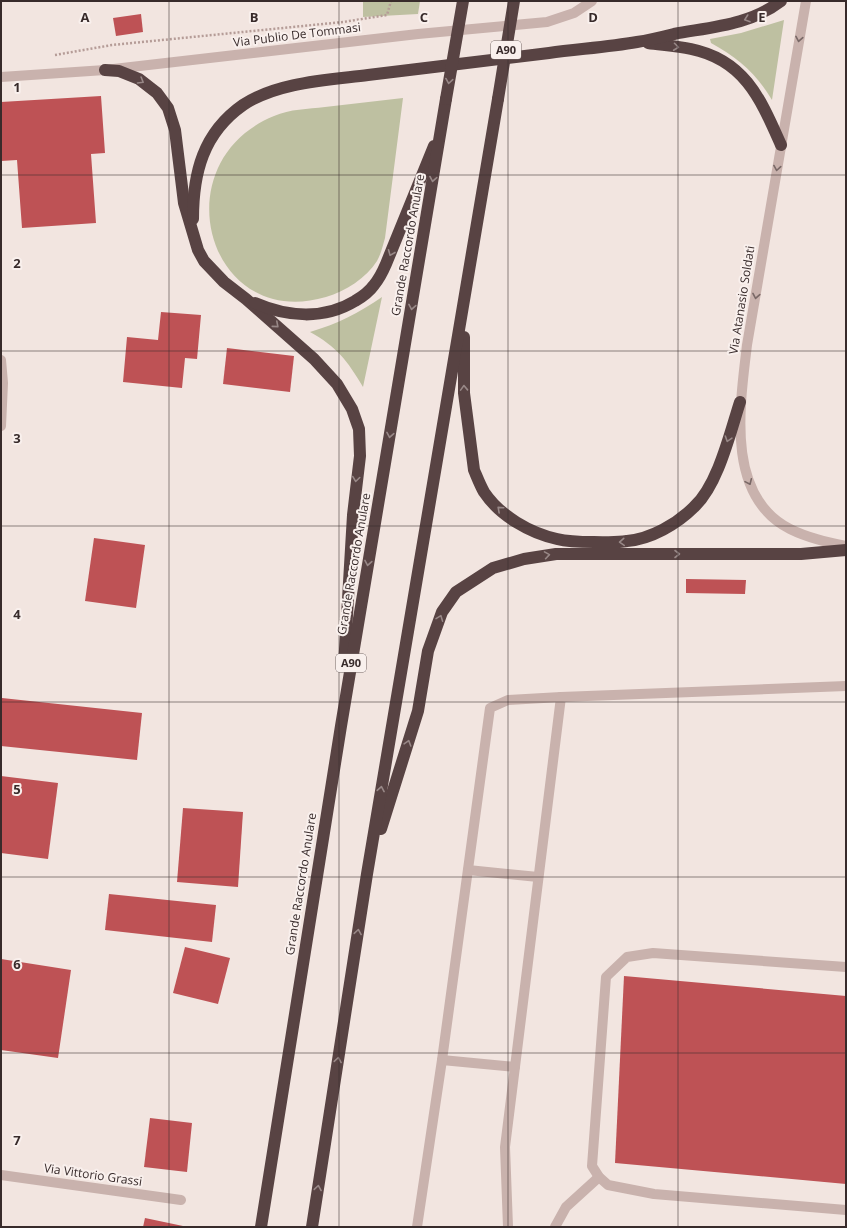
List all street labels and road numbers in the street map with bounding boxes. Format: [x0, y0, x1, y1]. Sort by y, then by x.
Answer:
street label: Via Publio De Tommasi [232, 18, 362, 51]
road number: A90 [491, 41, 521, 59]
street label: Grande Raccordo Anulare [387, 172, 428, 317]
street label: Via Atanasio Soldati [725, 244, 758, 355]
street label: Grande Raccordo Anulare [333, 491, 374, 636]
road number: A90 [336, 654, 366, 672]
street label: Grande Raccordo Anulare [281, 811, 320, 956]
street label: Via Vittorio Grassi [43, 1159, 143, 1190]

